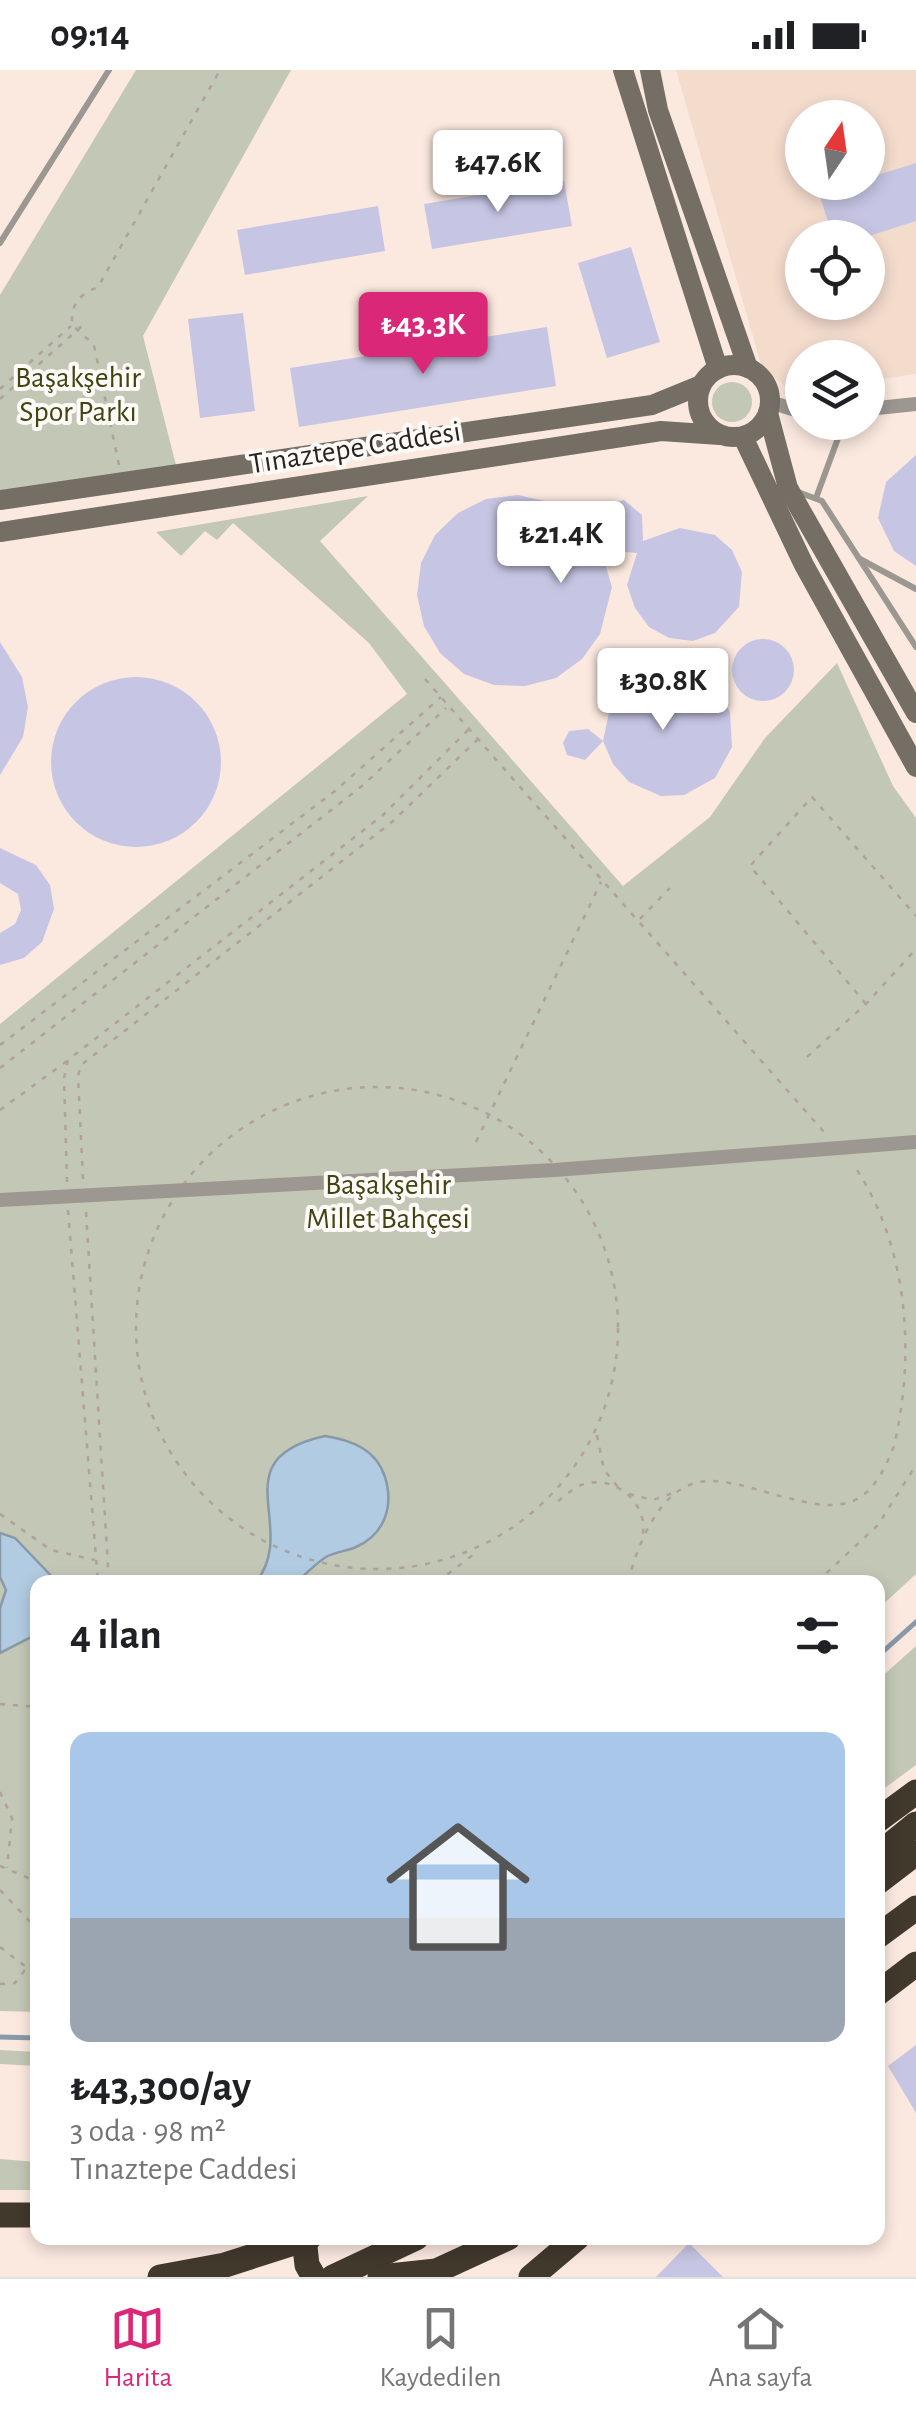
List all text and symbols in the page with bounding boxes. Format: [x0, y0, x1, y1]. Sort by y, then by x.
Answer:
text: 09:14 [50, 16, 130, 54]
north arrow [785, 100, 885, 200]
map controls [785, 100, 885, 440]
pin: ₺47.6K [417, 130, 579, 215]
text: ₺47.6K [455, 146, 541, 178]
button: locate [785, 220, 885, 320]
pin: ₺43.3K [342, 292, 504, 377]
text: ₺43.3K [381, 308, 465, 340]
button: layers [785, 340, 885, 440]
park label: Başakşehir Spor Parkı [15, 363, 141, 427]
street label: Tınaztepe Caddesi [247, 416, 463, 480]
pin: ₺21.4K [480, 501, 642, 586]
text: ₺21.4K [519, 517, 603, 549]
pin: ₺30.8K [582, 648, 744, 733]
text: ₺30.8K [619, 664, 707, 696]
park label: Başakşehir Millet Bahçesi [306, 1170, 470, 1234]
icon: filters [790, 1608, 845, 1663]
text: 4 ilan [70, 1614, 162, 1656]
icon: home [368, 1797, 548, 1977]
text: ₺43,300/ay [70, 2066, 251, 2108]
text: 3 oda · 98 m² [70, 2115, 226, 2147]
text: Tınaztepe Caddesi [70, 2153, 298, 2185]
tab: Harita [103, 2301, 172, 2395]
tab: Kaydedilen [379, 2301, 502, 2395]
tab: Ana sayfa [709, 2301, 812, 2395]

